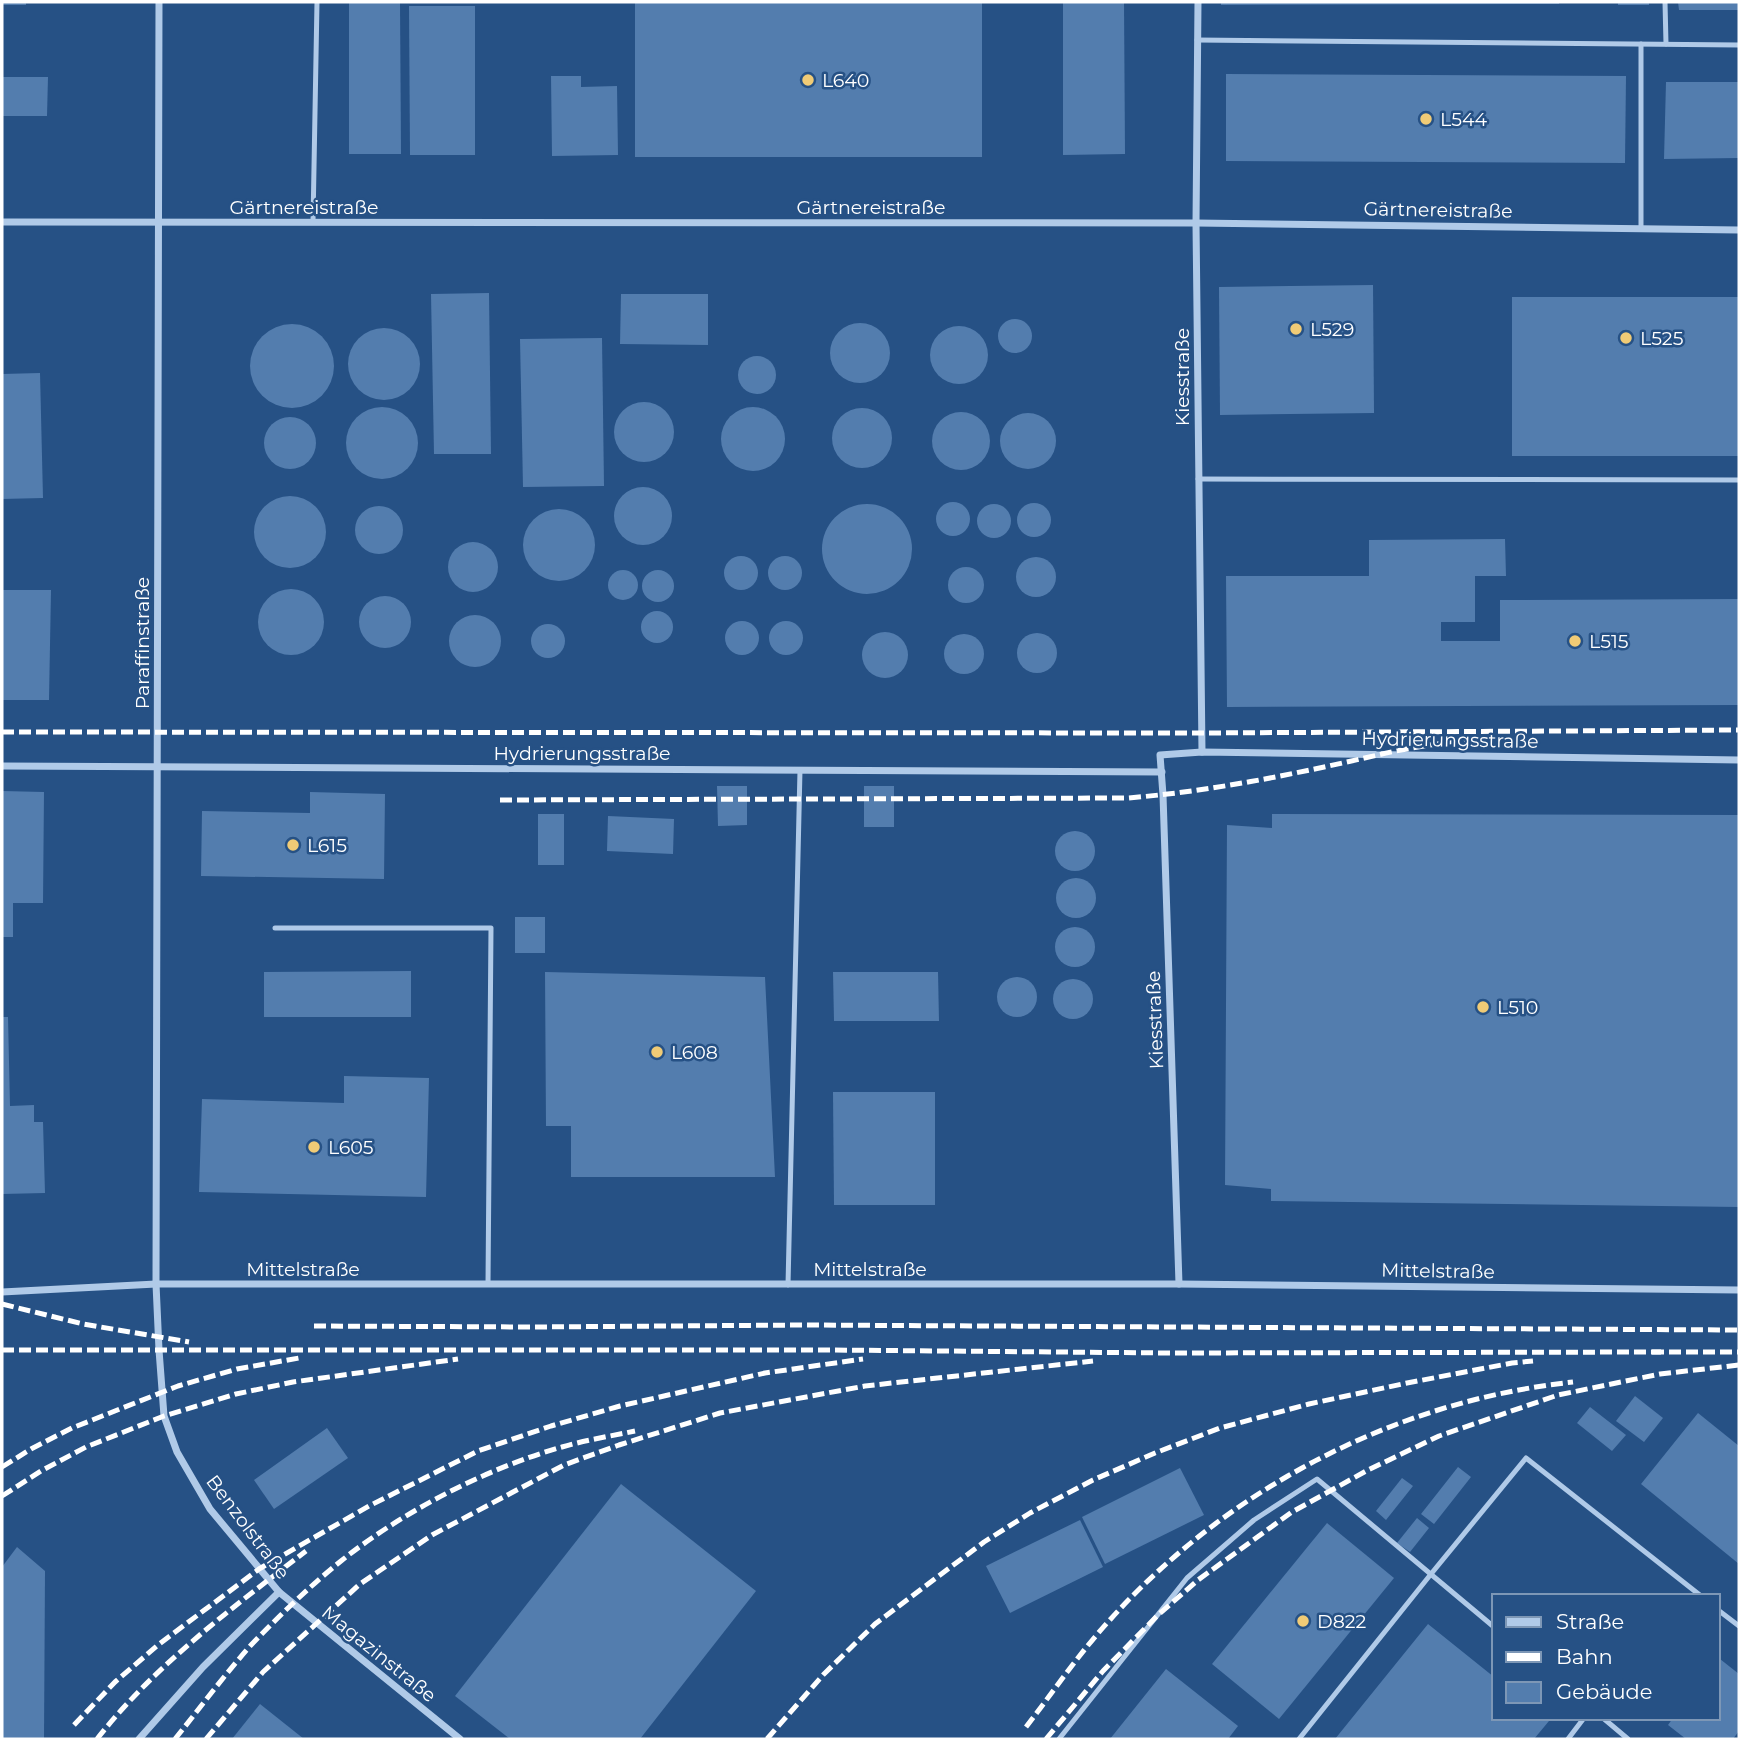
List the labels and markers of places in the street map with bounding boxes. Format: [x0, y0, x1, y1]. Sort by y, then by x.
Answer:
place label: L640 [822, 69, 869, 92]
marker: L640 [800, 72, 816, 88]
place label: L544 [1440, 108, 1488, 131]
marker: L544 [1418, 111, 1434, 127]
place label: L529 [1310, 318, 1354, 341]
marker: L529 [1288, 321, 1304, 337]
place label: L525 [1640, 327, 1684, 350]
marker: L525 [1618, 330, 1634, 346]
place label: L515 [1589, 630, 1629, 653]
marker: L515 [1567, 633, 1583, 649]
place label: L615 [307, 834, 347, 857]
marker: L615 [285, 837, 301, 853]
place label: L510 [1497, 996, 1538, 1019]
marker: L510 [1475, 999, 1491, 1015]
place label: L608 [671, 1041, 718, 1064]
marker: L608 [649, 1044, 665, 1060]
place label: L605 [328, 1136, 374, 1159]
marker: L605 [306, 1139, 322, 1155]
place label: D822 [1317, 1610, 1367, 1633]
marker: D822 [1295, 1613, 1311, 1629]

